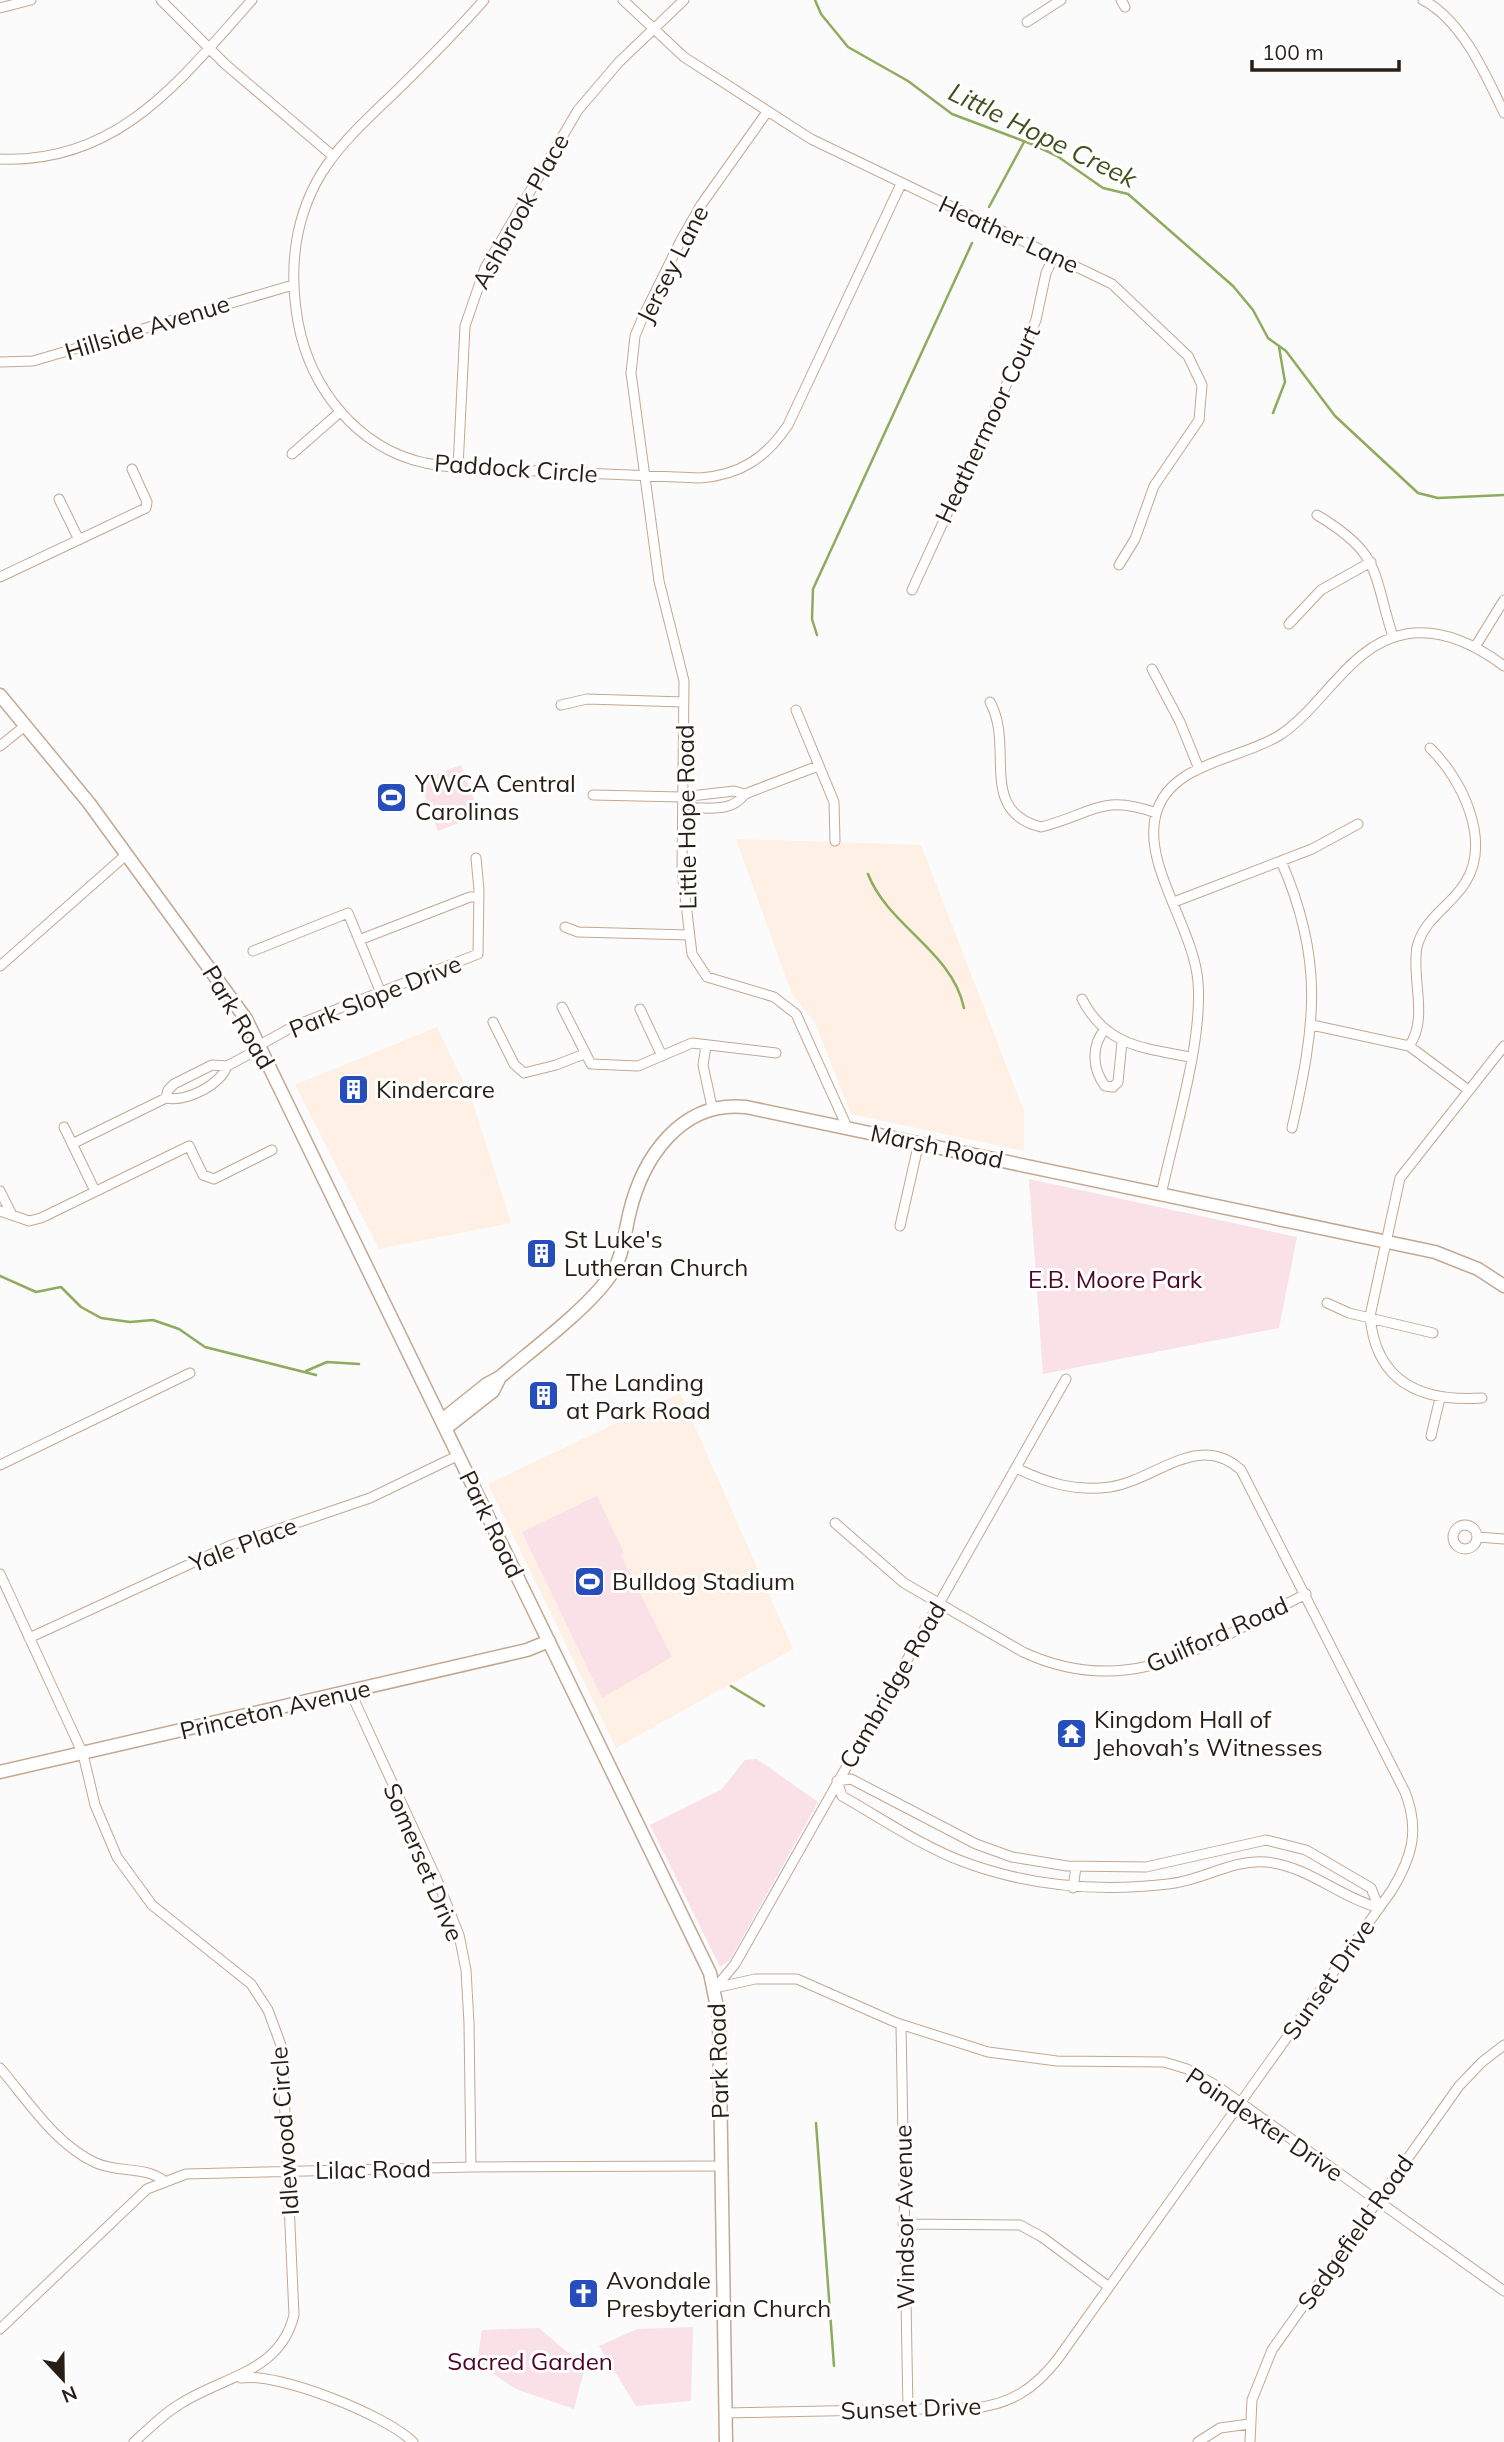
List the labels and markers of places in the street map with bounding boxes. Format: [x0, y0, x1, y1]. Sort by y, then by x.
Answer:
place label: YWCA Central Carolinas [414, 768, 576, 826]
sports icon: YWCA Central Carolinas [375, 780, 409, 814]
building icon: Kindercare [336, 1072, 370, 1106]
place label: Kindercare [376, 1074, 495, 1104]
place label: St Luke's Lutheran Church [564, 1224, 748, 1282]
building icon: St Luke's Lutheran Church [524, 1236, 558, 1270]
place label: The Landing at Park Road [566, 1367, 711, 1425]
building icon: The Landing at Park Road [526, 1379, 560, 1413]
sports icon: Bulldog Stadium [572, 1564, 606, 1598]
place label: Bulldog Stadium [612, 1566, 795, 1596]
place label: Kingdom Hall of Jehovah’s Witnesses [1094, 1704, 1323, 1762]
temple icon: Kingdom Hall of Jehovah’s Witnesses [1054, 1716, 1088, 1750]
place label: Avondale Presbyterian Church [606, 2265, 831, 2323]
church icon: Avondale Presbyterian Church [566, 2277, 600, 2311]

